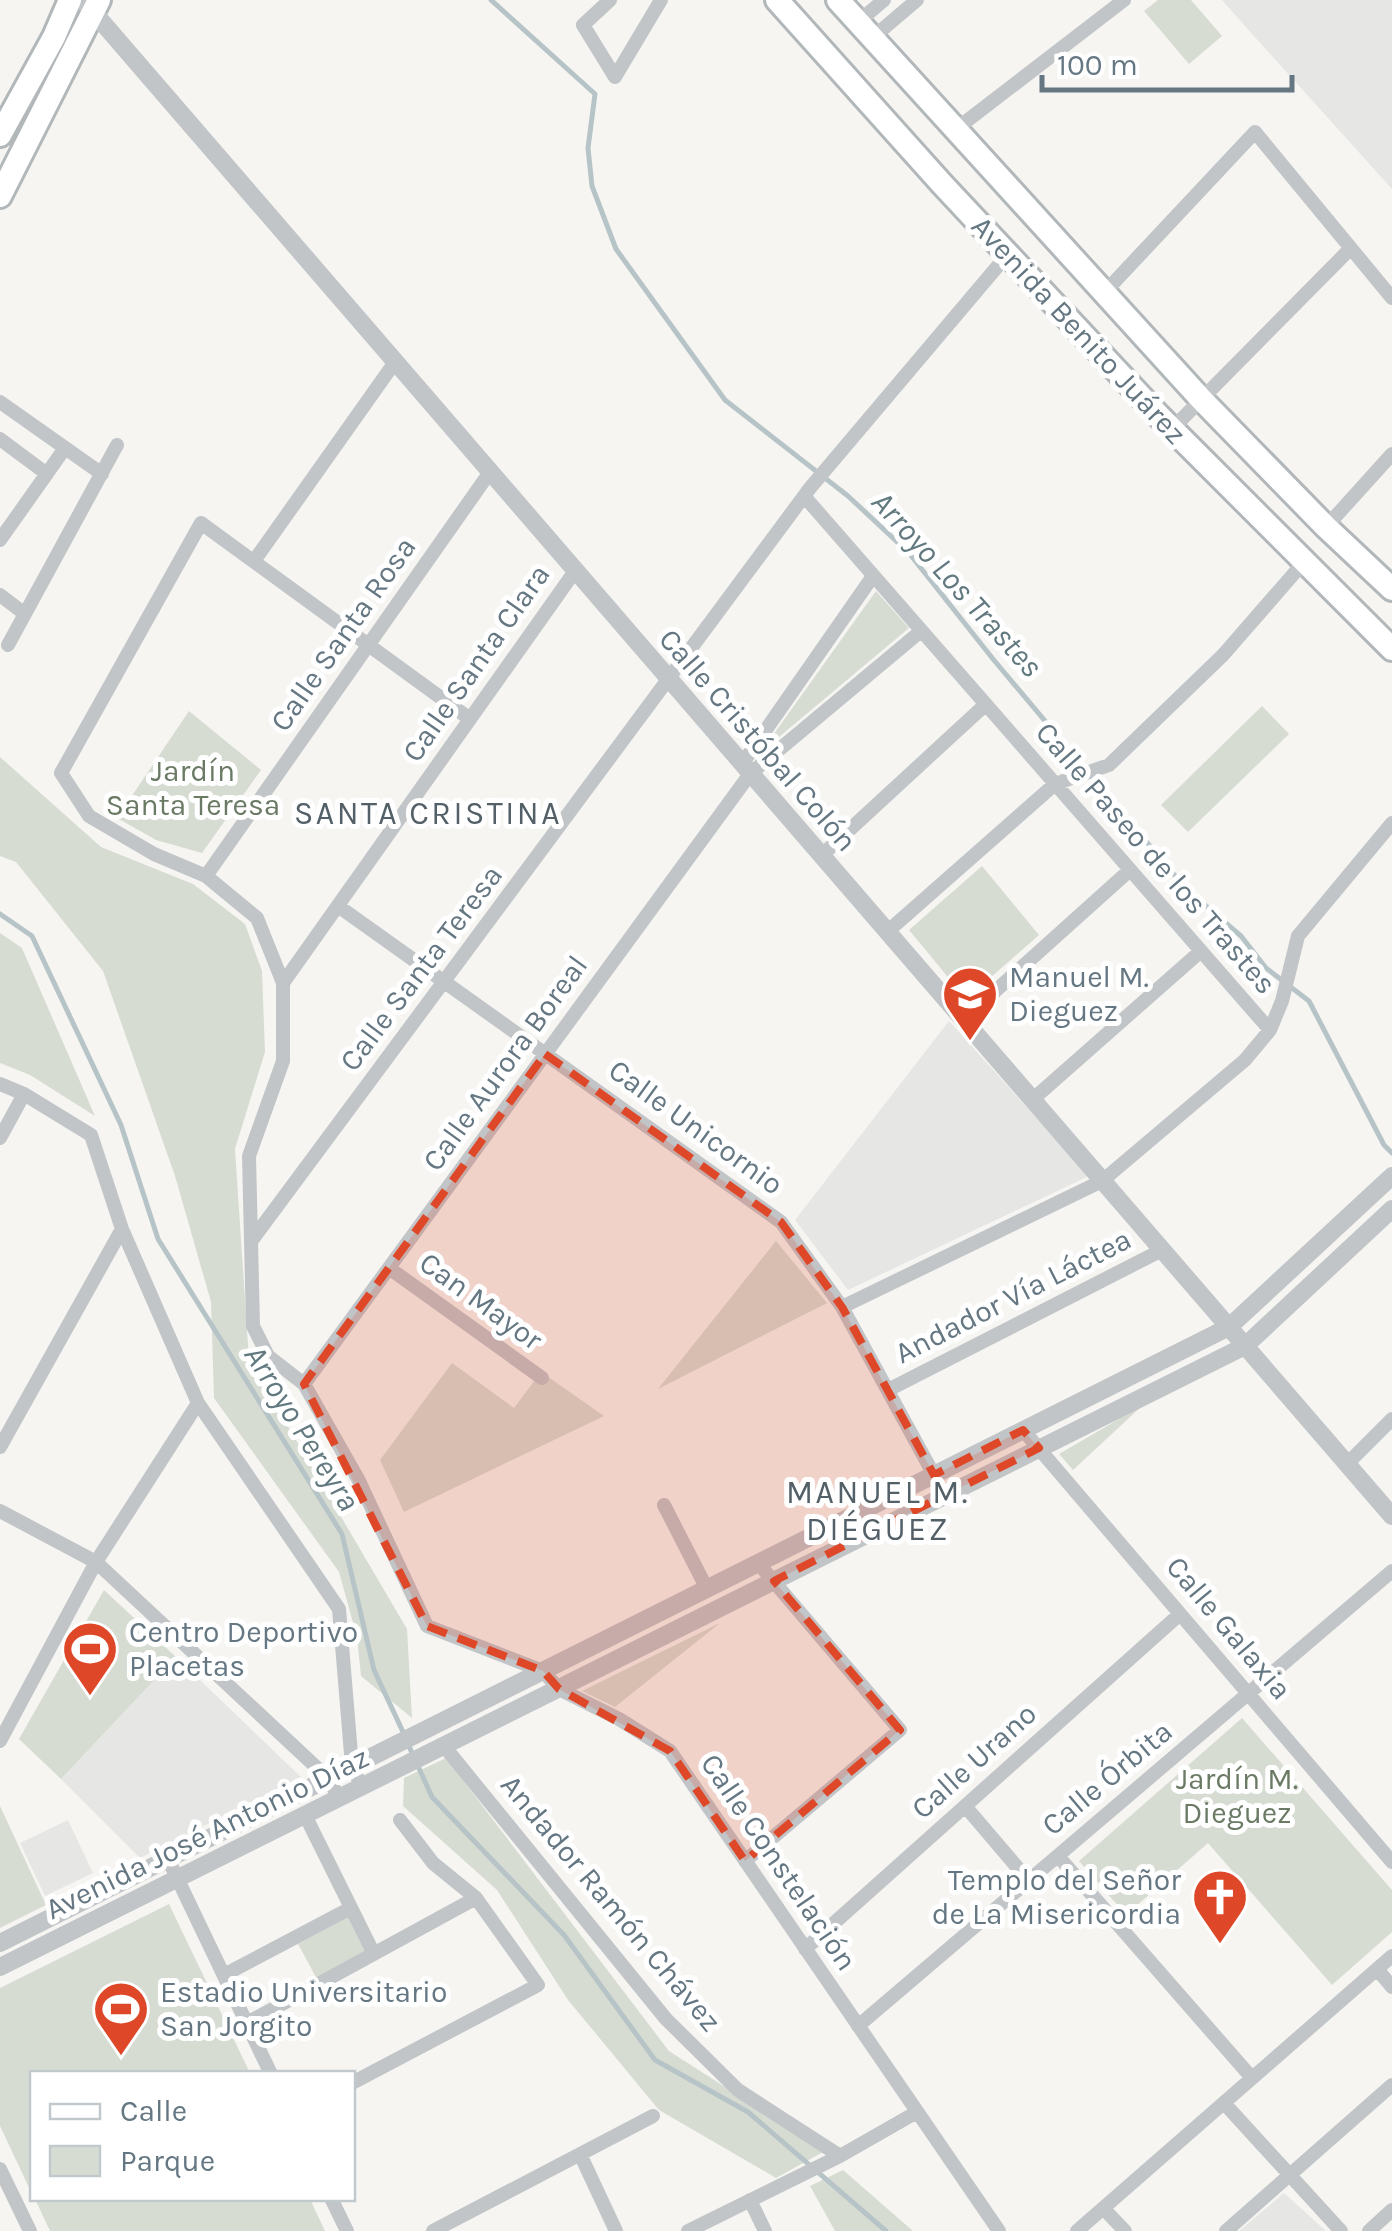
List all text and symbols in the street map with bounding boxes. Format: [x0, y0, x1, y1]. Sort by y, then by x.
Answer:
scale bar [1042, 30, 1292, 92]
text: 100 m [1057, 47, 1138, 83]
street label: Avenida Benito Juárez [964, 209, 1194, 451]
water label: Arroyo Los Trastes [864, 483, 1050, 685]
street label: Calle Santa Rosa [263, 530, 423, 738]
street label: Calle Santa Clara [395, 557, 557, 769]
street label: Calle Cristóbal Colón [651, 621, 865, 859]
street label: Calle Paseo de los Trastes [1028, 715, 1284, 1001]
park label: Jardín Santa Teresa [106, 753, 280, 823]
district label: SANTA CRISTINA [294, 795, 562, 832]
street label: Calle Santa Teresa [332, 858, 510, 1078]
street label: Calle Aurora Boreal [415, 948, 595, 1178]
place label: Manuel M. Dieguez [1009, 959, 1149, 1029]
school or university icon: Manuel M. Dieguez [940, 964, 1000, 1043]
street label: Calle Unicornio [602, 1052, 790, 1202]
street label: Andador Vía Láctea [889, 1221, 1137, 1371]
street label: Can Mayor [412, 1244, 550, 1358]
water label: Arroyo Pereyra [236, 1338, 368, 1518]
district label: MANUEL M. DIÉGUEZ [786, 1474, 970, 1548]
street label: Calle Galaxia [1159, 1549, 1299, 1707]
place label: Centro Deportivo Placetas [129, 1614, 358, 1684]
sports icon: Centro Deportivo Placetas [60, 1619, 120, 1698]
street label: Calle Urano [904, 1696, 1044, 1826]
street label: Calle Órbita [1035, 1713, 1179, 1843]
street label: Avenida José Antonio Díaz [39, 1739, 375, 1927]
street label: Calle Constelación [693, 1747, 865, 1977]
park label: Jardín M. Dieguez [1176, 1761, 1298, 1831]
street label: Andador Ramón Chávez [493, 1767, 729, 2039]
place label: Templo del Señor de La Misericordia [932, 1862, 1181, 1932]
church icon: Templo del Señor de La Misericordia [1190, 1867, 1250, 1946]
place label: Estadio Universitario San Jorgito [160, 1974, 447, 2044]
sports icon: Estadio Universitario San Jorgito [91, 1979, 151, 2058]
legend [30, 2071, 355, 2201]
text: Calle [120, 2093, 187, 2129]
text: Parque [120, 2143, 215, 2179]

